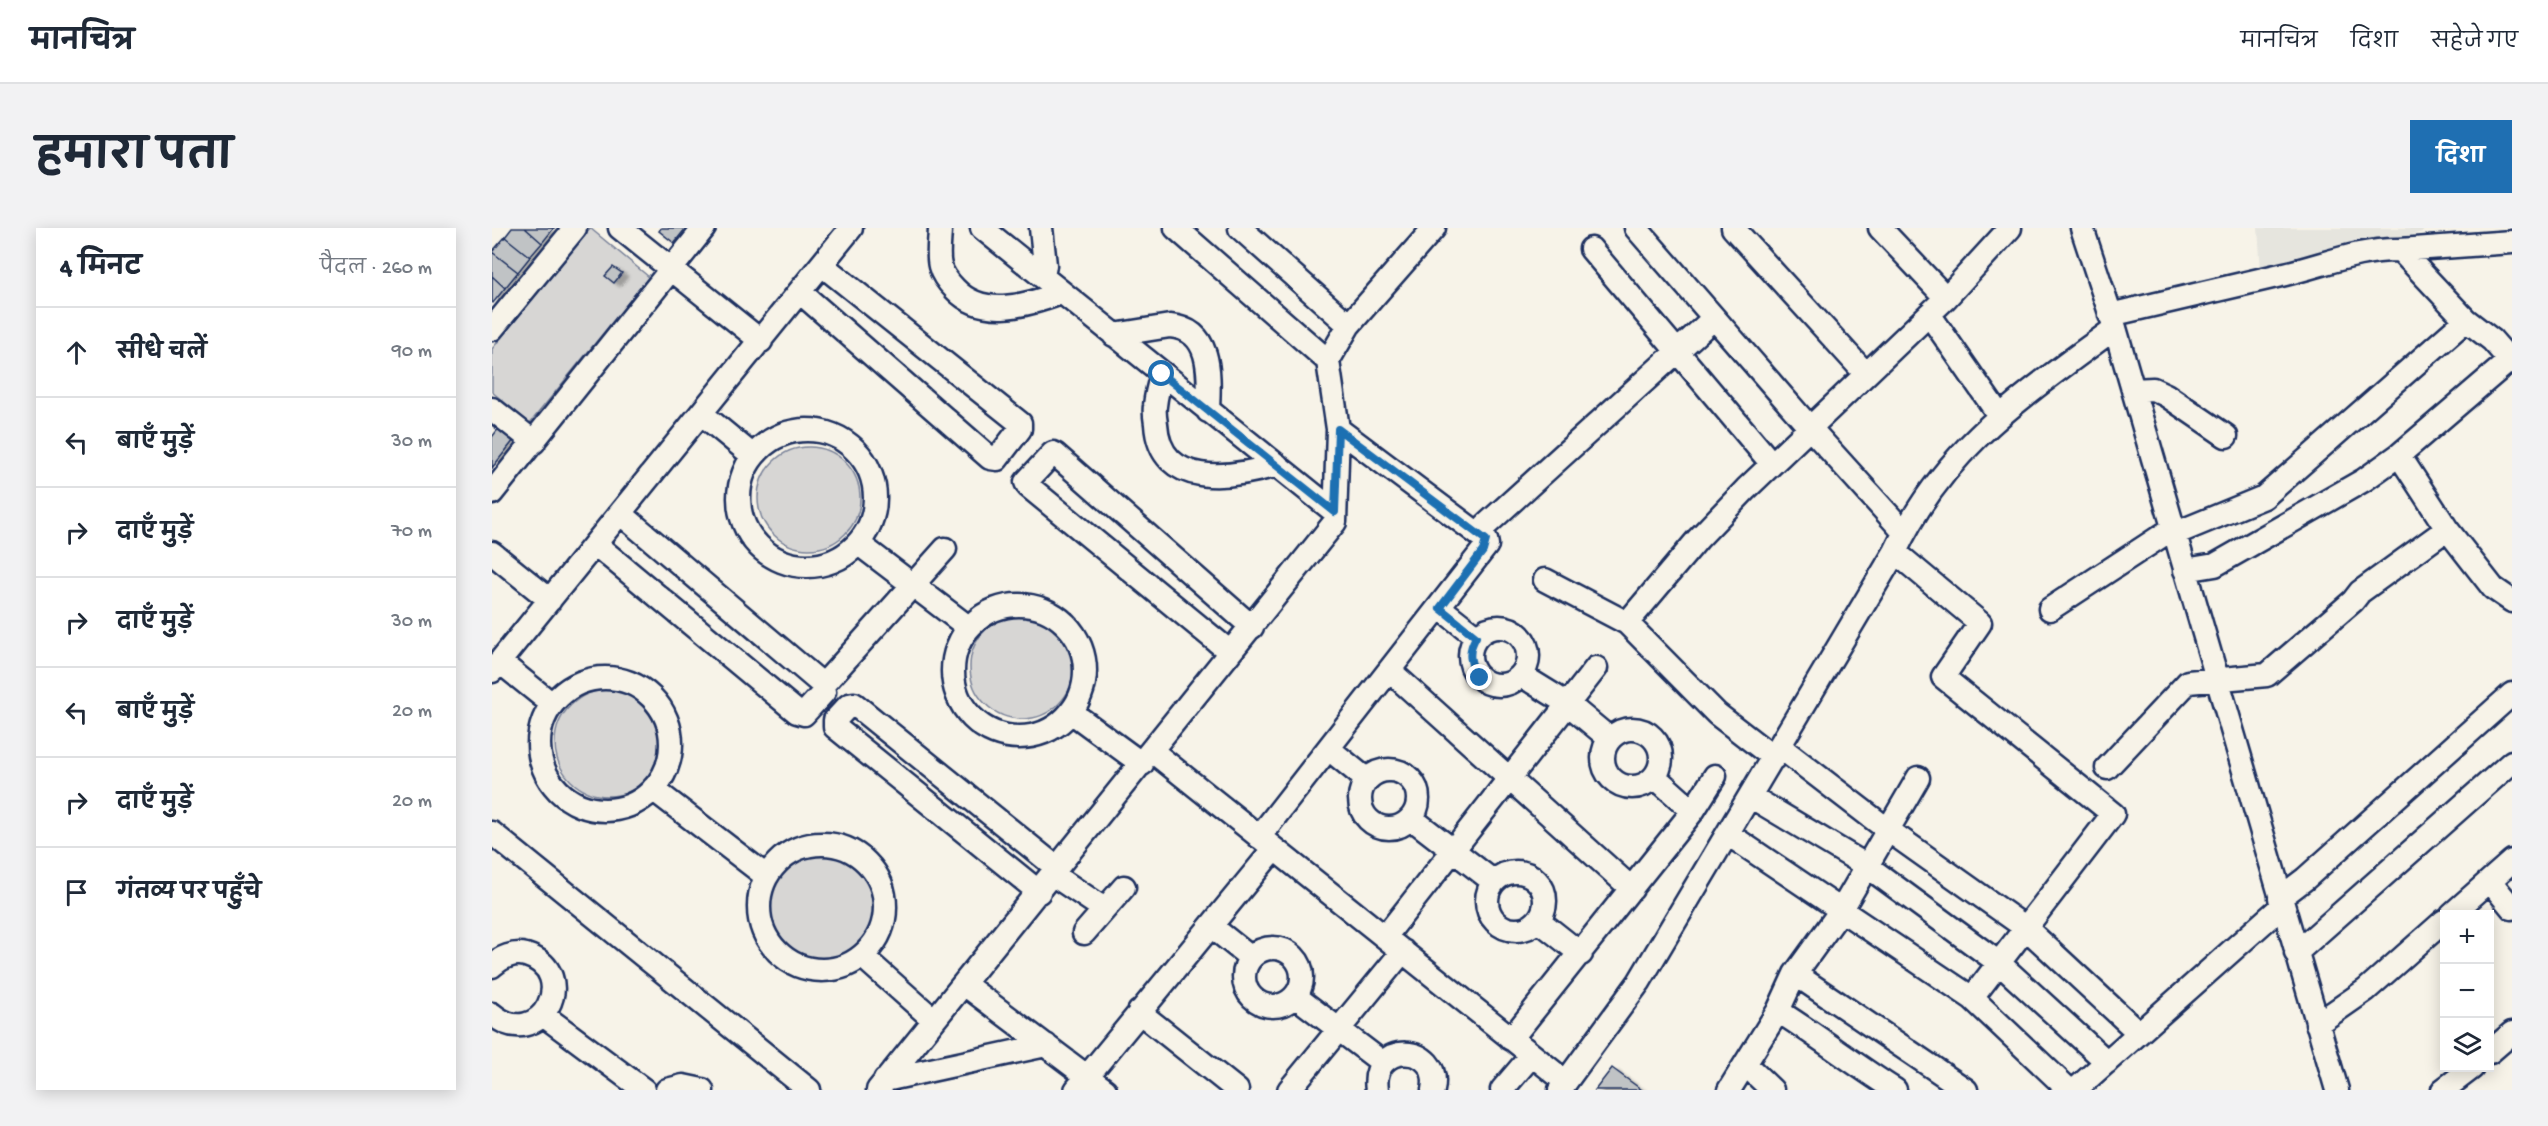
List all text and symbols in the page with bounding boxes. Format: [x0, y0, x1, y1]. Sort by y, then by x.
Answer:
text: मानचित्र [30, 27, 134, 60]
text: मानचित्र [2241, 31, 2318, 56]
text: दिशा [2351, 31, 2398, 56]
text: सहेजे गए [2431, 31, 2518, 56]
button: दिशा [2410, 120, 2512, 193]
text: हमारा पता [36, 135, 233, 184]
text: 4 मिनट [60, 254, 142, 285]
text: पैदल · 260 m [320, 258, 432, 281]
icon: ahead [60, 336, 93, 369]
text: सीधे चलें [117, 341, 207, 367]
text: 90 m [392, 341, 432, 364]
route start [1148, 360, 1174, 386]
icon: left [60, 426, 93, 459]
text: बाएँ मुड़ें [117, 431, 194, 457]
text: 30 m [391, 431, 432, 454]
icon: right [60, 516, 93, 549]
text: दाएँ मुड़ें [117, 521, 193, 547]
text: 70 m [391, 521, 432, 544]
icon: right [60, 606, 93, 639]
text: दाएँ मुड़ें [117, 611, 193, 637]
text: 30 m [391, 611, 432, 634]
route end [1466, 664, 1492, 690]
icon: left [60, 696, 93, 729]
text: बाएँ मुड़ें [117, 701, 194, 727]
text: 20 m [392, 701, 432, 724]
icon: right [60, 786, 93, 819]
text: दाएँ मुड़ें [117, 791, 193, 817]
text: 20 m [392, 791, 432, 814]
icon: arrive [60, 876, 93, 909]
text: गंतव्य पर पहुँचे [117, 881, 261, 907]
map controls [2440, 910, 2494, 1072]
button: + [2440, 910, 2494, 964]
button: − [2440, 964, 2494, 1018]
button: layers [2440, 1018, 2494, 1072]

